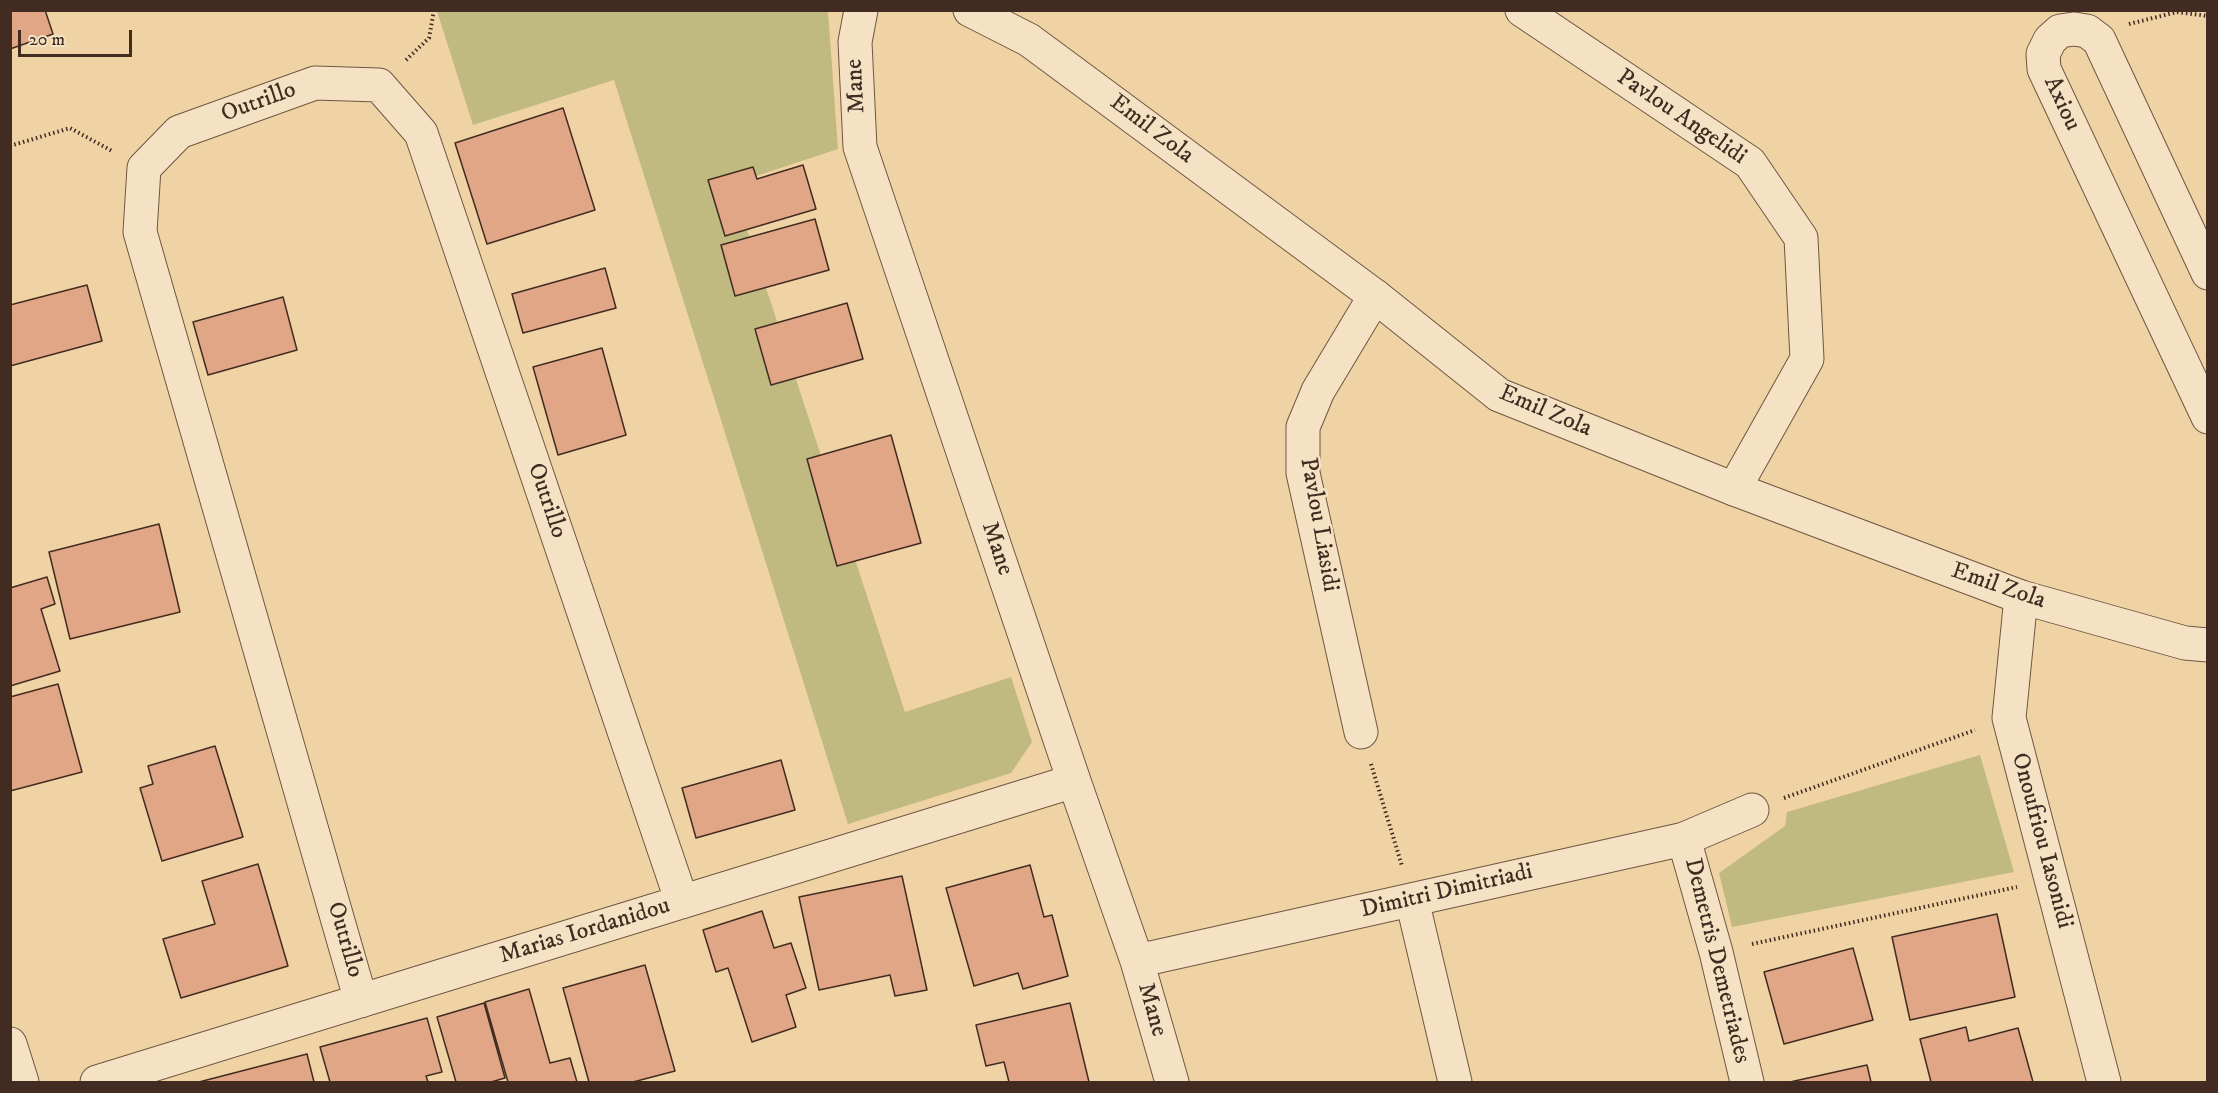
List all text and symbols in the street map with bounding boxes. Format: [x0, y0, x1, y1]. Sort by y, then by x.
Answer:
scale bar [21, 18, 135, 56]
text: 20 m [29, 29, 65, 51]
street label: Mane [841, 58, 873, 114]
street label: Pavlou Angelidi [1610, 64, 1752, 172]
street label: Axiou [2036, 72, 2086, 136]
street label: Outrillo [218, 76, 300, 130]
street label: Emil Zola [1103, 89, 1199, 171]
street label: Emil Zola [1494, 380, 1596, 444]
street label: Pavlou Liasidi [1292, 456, 1344, 594]
street label: Outrillo [520, 460, 572, 542]
street label: Mane [974, 519, 1018, 579]
street label: Emil Zola [1947, 557, 2049, 617]
street label: Onoufriou Iasonidi [2004, 750, 2078, 932]
street label: Demetris Demetriades [1677, 855, 1755, 1067]
street label: Dimitri Dimitriadi [1358, 858, 1536, 926]
street label: Marias Iordanidou [496, 892, 674, 972]
street label: Outrillo [319, 899, 369, 981]
street label: Mane [1130, 980, 1172, 1040]

